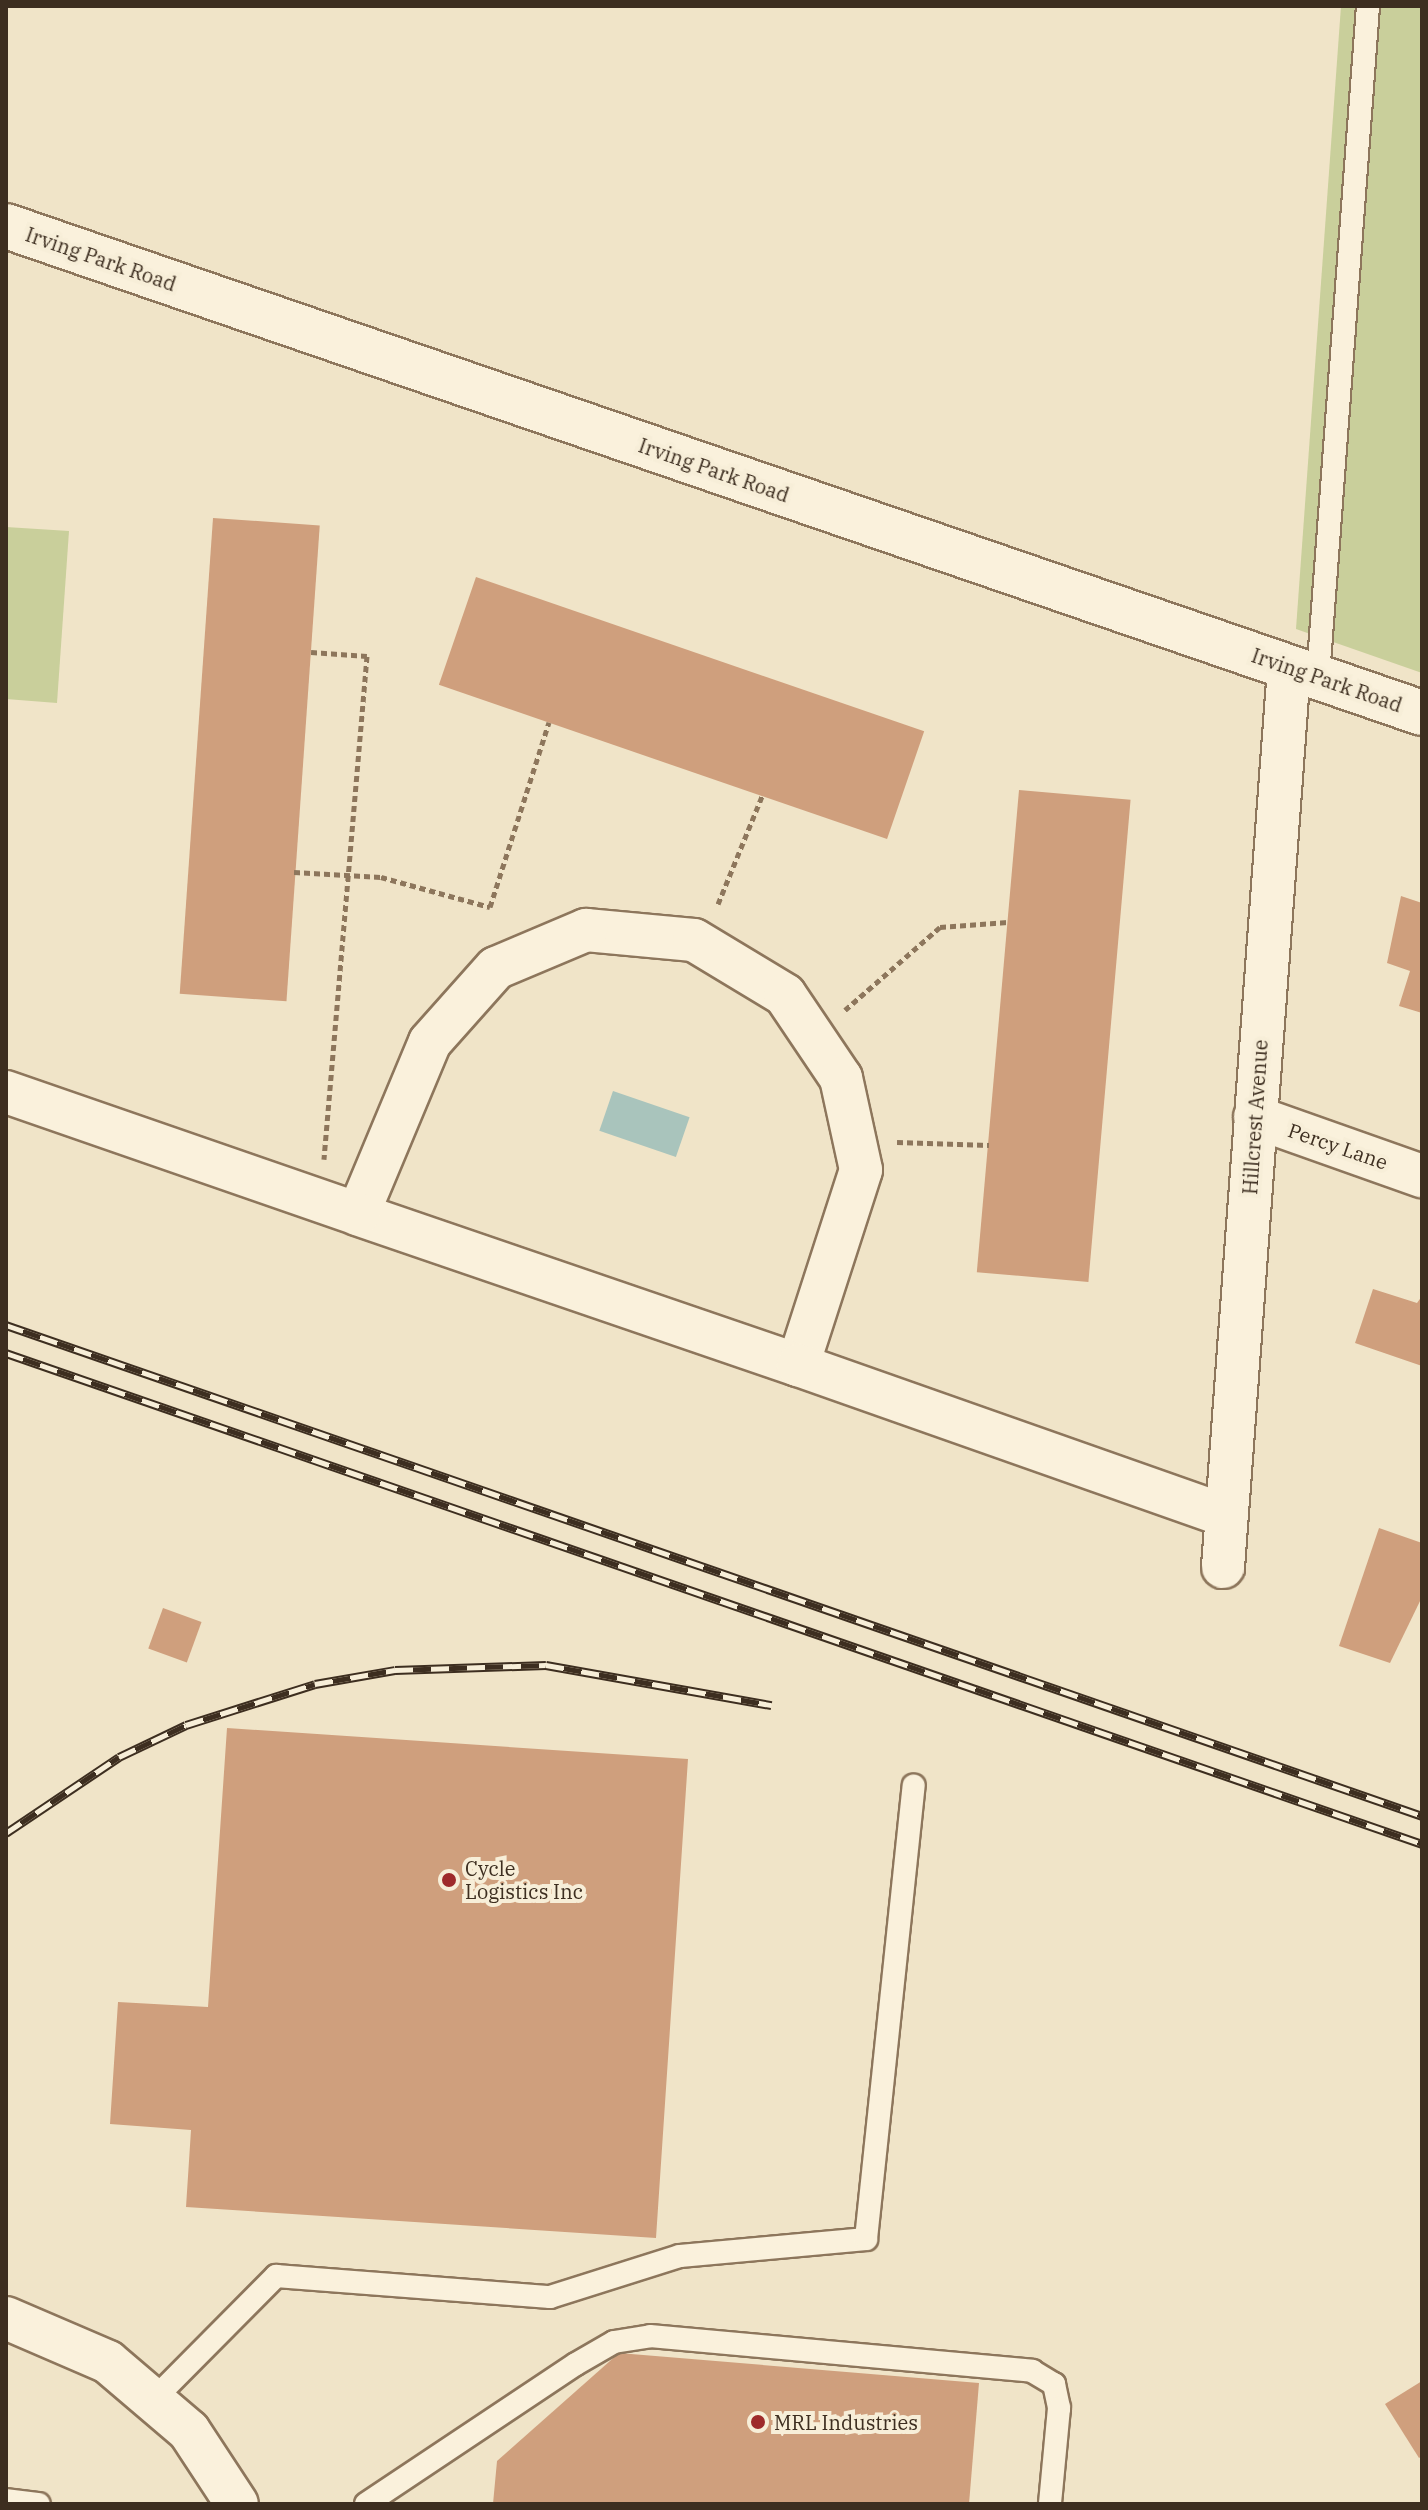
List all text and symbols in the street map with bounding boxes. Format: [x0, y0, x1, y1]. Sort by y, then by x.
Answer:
street label: Irving Park Road [23, 222, 179, 296]
street label: Irving Park Road [636, 433, 792, 507]
street label: Irving Park Road [1249, 643, 1405, 717]
street label: Hillcrest Avenue [1238, 1039, 1272, 1195]
street label: Percy Lane [1285, 1118, 1391, 1174]
place label: Cycle Logistics Inc [465, 1856, 583, 1903]
marker: Cycle Logistics Inc [440, 1871, 458, 1889]
place label: MRL Industries [774, 2410, 918, 2434]
marker: MRL Industries [749, 2413, 767, 2431]

